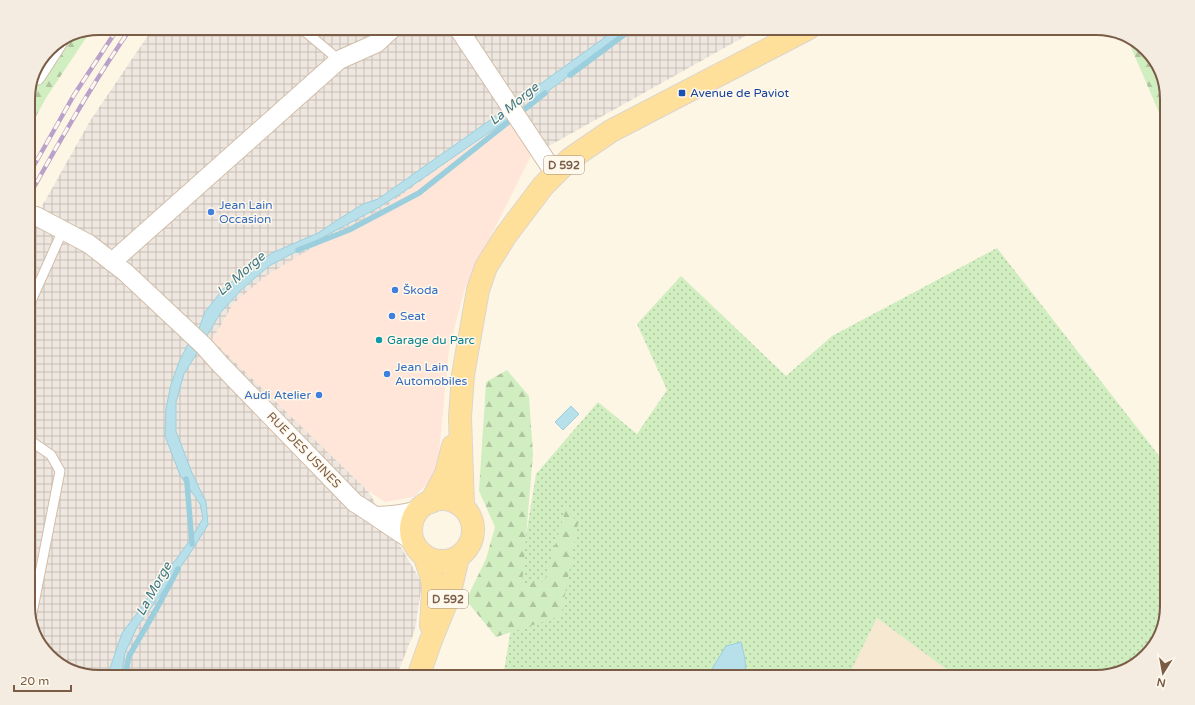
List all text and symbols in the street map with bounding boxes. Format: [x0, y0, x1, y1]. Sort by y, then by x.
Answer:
water label: La Morge [486, 79, 542, 129]
place label: Avenue de Paviot [690, 86, 790, 100]
marker: Avenue de Paviot [677, 88, 687, 98]
road number: D 592 [544, 156, 584, 174]
place label: Jean Lain Occasion [219, 198, 273, 226]
marker: Jean Lain Occasion [206, 207, 216, 217]
water label: La Morge [214, 248, 269, 299]
place label: Škoda [403, 283, 438, 297]
marker: Škoda [390, 285, 400, 295]
place label: Seat [400, 309, 426, 323]
marker: Seat [387, 311, 397, 321]
place label: Garage du Parc [387, 333, 475, 347]
marker: Garage du Parc [374, 335, 384, 345]
place label: Jean Lain Automobiles [395, 360, 468, 388]
marker: Jean Lain Automobiles [382, 369, 392, 379]
place label: Audi Atelier [244, 388, 311, 402]
marker: Audi Atelier [314, 390, 324, 400]
street label: RUE DES USINES [264, 409, 344, 491]
water label: La Morge [133, 559, 176, 619]
road number: D 592 [428, 590, 468, 608]
north arrow [1143, 653, 1183, 693]
scale bar [14, 667, 71, 693]
text: 20 m [20, 674, 49, 688]
text: N [1156, 675, 1167, 690]

